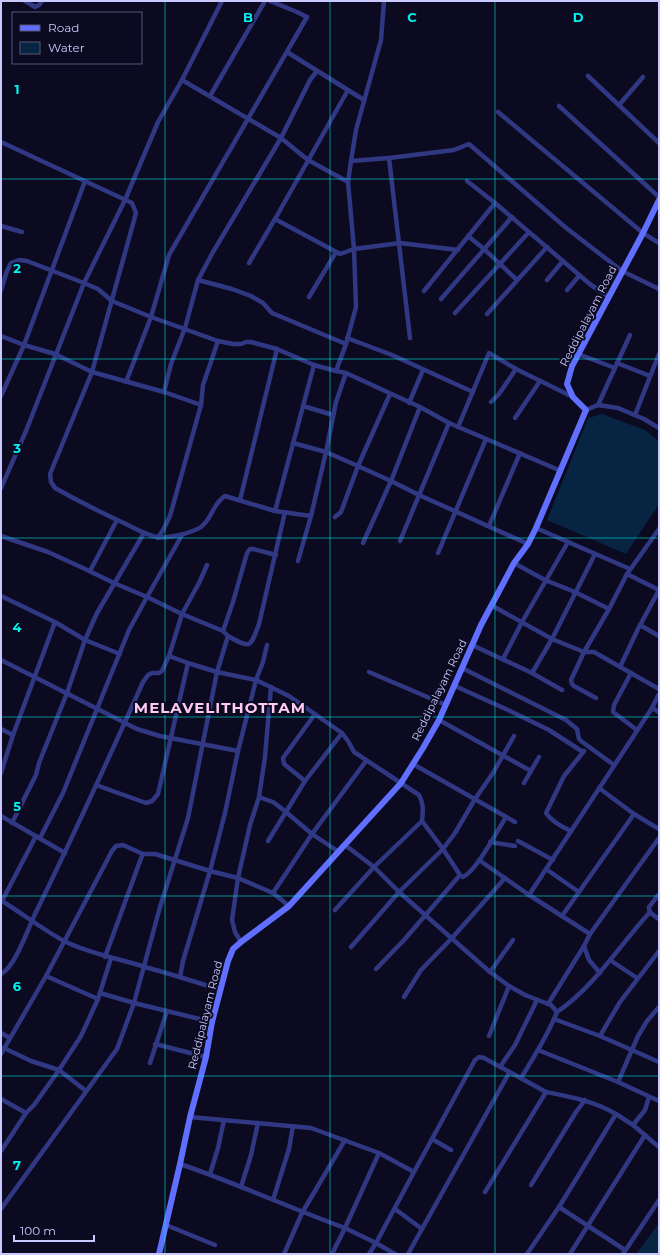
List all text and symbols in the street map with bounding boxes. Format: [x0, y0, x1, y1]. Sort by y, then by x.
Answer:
text: B [243, 9, 253, 25]
text: C [407, 9, 417, 25]
text: D [573, 9, 584, 25]
legend [12, 12, 142, 64]
text: Road [48, 20, 79, 35]
text: Water [48, 40, 85, 55]
text: 1 [14, 81, 20, 97]
text: 2 [13, 260, 21, 276]
street label: Reddipalayam Road [557, 263, 619, 369]
text: 3 [12, 440, 21, 456]
text: 4 [13, 619, 22, 635]
street label: Reddipalayam Road [408, 637, 470, 743]
district label: MELAVELITHOTTAM [134, 698, 306, 717]
text: 5 [13, 798, 21, 814]
street label: Reddipalayam Road [185, 959, 225, 1071]
text: 6 [13, 978, 22, 994]
text: 7 [13, 1157, 21, 1173]
scale bar [14, 1217, 94, 1243]
text: 100 m [20, 1223, 56, 1238]

